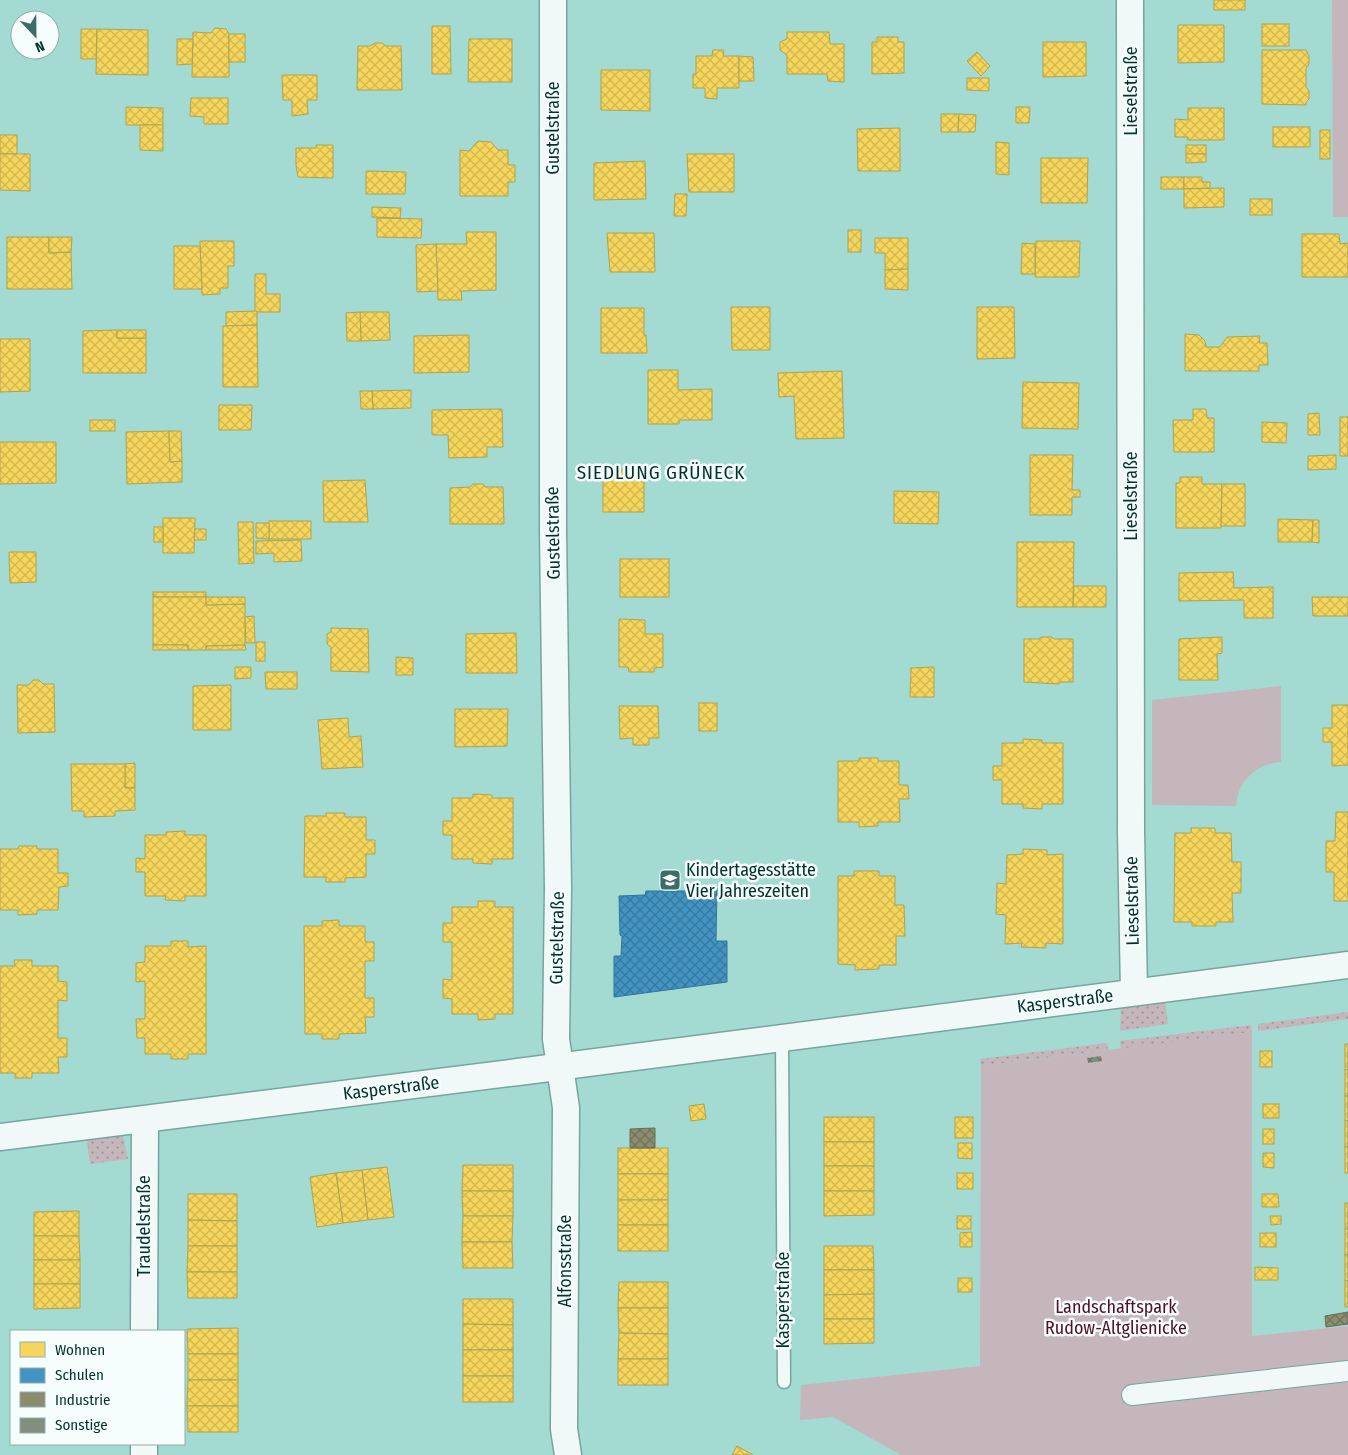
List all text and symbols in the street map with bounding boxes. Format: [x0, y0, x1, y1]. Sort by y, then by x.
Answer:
north arrow [10, 10, 60, 60]
text: N [33, 37, 47, 56]
street label: Lieselstraße [1120, 46, 1142, 136]
street label: Gustelstraße [542, 81, 564, 175]
street label: Lieselstraße [1120, 451, 1142, 541]
district label: SIEDLUNG GRÜNECK [577, 461, 745, 484]
street label: Gustelstraße [541, 486, 565, 580]
street label: Lieselstraße [1120, 856, 1144, 946]
place label: Kindertagesstätte Vier Jahreszeiten [686, 859, 816, 902]
school or university icon: Kindertagesstätte Vier Jahreszeiten [658, 868, 682, 892]
street label: Gustelstraße [545, 891, 569, 985]
street label: Kasperstraße [1016, 984, 1115, 1018]
street label: Kasperstraße [342, 1071, 441, 1105]
street label: Traudelstraße [133, 1175, 155, 1277]
street label: Alfonsstraße [554, 1215, 576, 1307]
street label: Kasperstraße [772, 1251, 794, 1348]
park label: Landschaftspark Rudow-Altglienicke [1045, 1296, 1187, 1339]
legend [10, 1330, 185, 1445]
text: Wohnen [55, 1341, 105, 1359]
text: Schulen [55, 1366, 104, 1384]
text: Industrie [55, 1391, 110, 1409]
text: Sonstige [55, 1416, 108, 1434]

